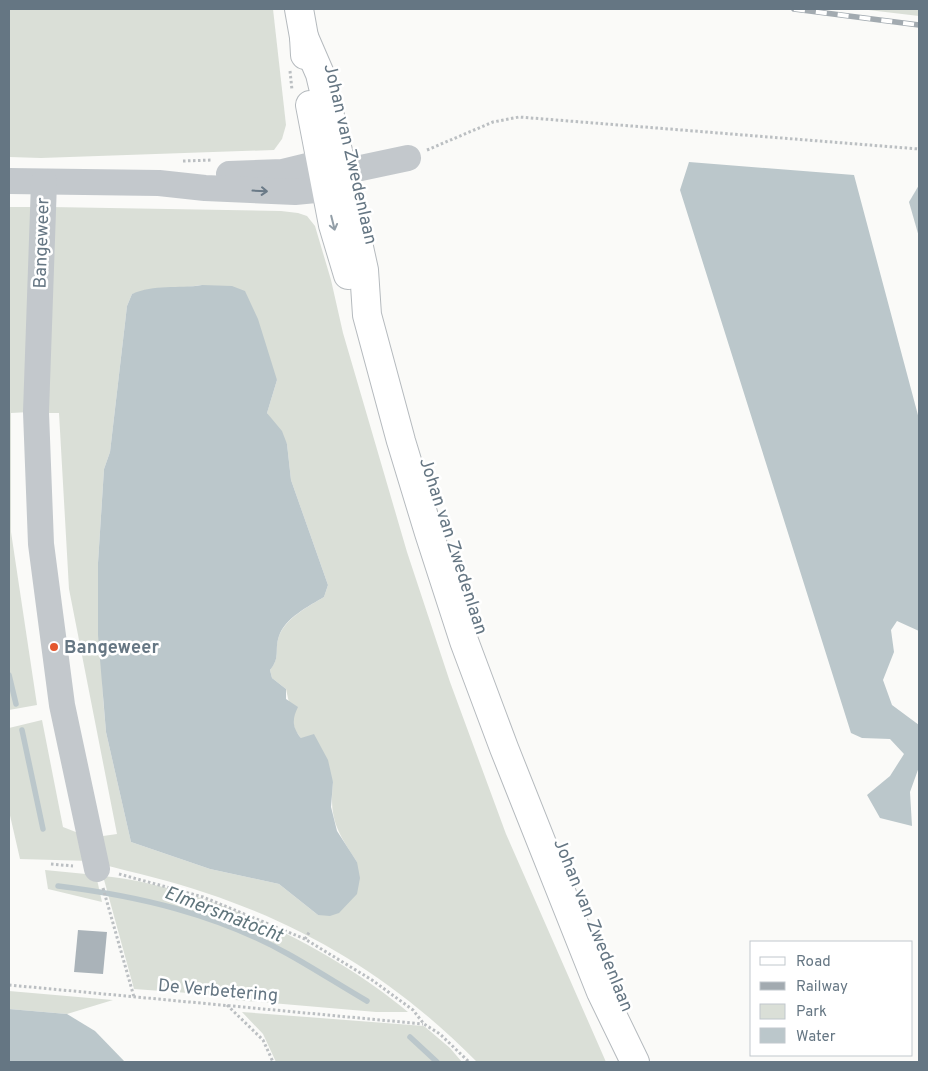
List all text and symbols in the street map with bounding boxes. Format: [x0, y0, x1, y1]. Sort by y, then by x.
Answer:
street label: Johan van Zwedenlaan [318, 62, 382, 247]
one-way arrow [252, 186, 268, 195]
street label: Bangeweer [29, 197, 56, 289]
one-way arrow [329, 215, 338, 231]
street label: Johan van Zwedenlaan [413, 455, 492, 638]
place label: Bangeweer [64, 637, 159, 660]
marker: Bangeweer [48, 641, 60, 653]
street label: Johan van Zwedenlaan [547, 836, 638, 1016]
water label: Elmersmatocht [161, 881, 287, 949]
legend [750, 941, 913, 1056]
text: Road [796, 953, 831, 972]
street label: De Verbetering [157, 975, 279, 1008]
text: Railway [796, 978, 848, 997]
text: Park [796, 1003, 827, 1022]
text: Water [796, 1028, 836, 1047]

